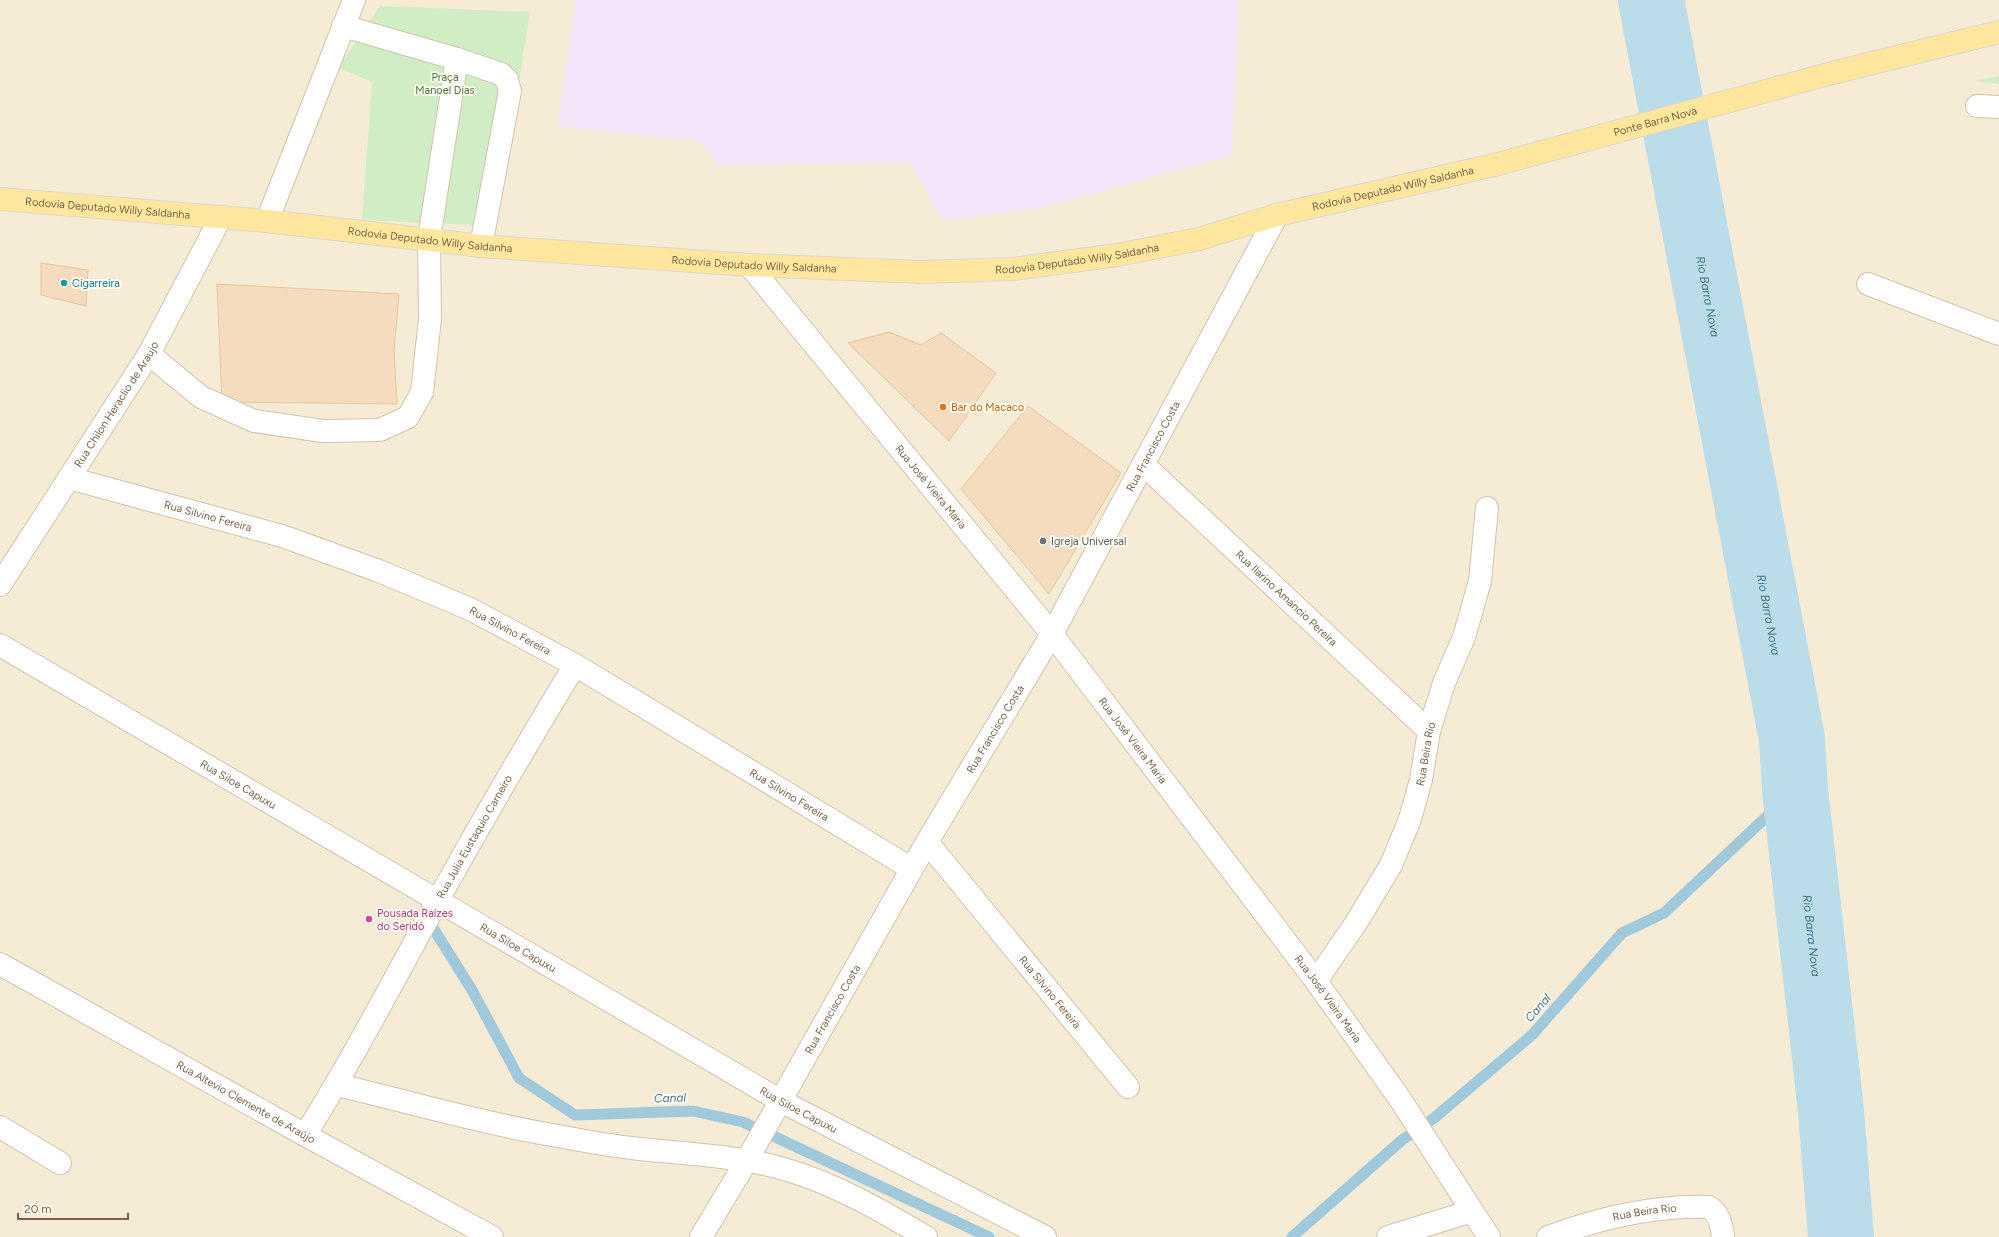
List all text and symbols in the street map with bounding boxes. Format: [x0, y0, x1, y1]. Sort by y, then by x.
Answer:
park label: Praça Manoel Dias [415, 71, 475, 97]
street label: Ponte Barra Nova [1612, 104, 1698, 139]
street label: Rodovia Deputado Willy Saldanha [1311, 164, 1475, 214]
street label: Rodovia Deputado Willy Saldanha [25, 195, 191, 222]
street label: Rodovia Deputado Willy Saldanha [347, 224, 513, 255]
street label: Rodovia Deputado Willy Saldanha [995, 241, 1160, 277]
street label: Rodovia Deputado Willy Saldanha [671, 254, 837, 276]
water label: Rio Barra Nova [1693, 255, 1722, 338]
place label: Cigarreira [72, 277, 120, 290]
marker: Cigarreira [59, 278, 69, 288]
street label: Rua Chilon Heraclio de Araujo [72, 339, 161, 470]
street label: Rua Francisco Costa [1124, 399, 1183, 494]
place label: Bar do Macaco [951, 401, 1024, 414]
marker: Bar do Macaco [938, 402, 948, 412]
street label: Rua José Vieira Maria [892, 442, 969, 532]
street label: Rua Silvino Fereira [163, 498, 253, 534]
place label: Igreja Universal [1051, 535, 1126, 548]
marker: Igreja Universal [1038, 536, 1048, 546]
street label: Rua Ilarino Amancio Pereira [1233, 548, 1340, 649]
water label: Rio Barra Nova [1754, 573, 1783, 657]
street label: Rua Silvino Fereira [467, 604, 553, 658]
street label: Rua Francisco Costa [964, 683, 1027, 776]
street label: Rua José Vieira Maria [1095, 695, 1169, 786]
street label: Rua Beira Rio [1414, 720, 1438, 787]
street label: Rua Siloe Capuxu [198, 757, 278, 812]
street label: Rua Silvino Fereira [747, 766, 831, 824]
street label: Rua Julia Eustaquio Carneiro [434, 773, 515, 901]
water label: Rio Barra Nova [1800, 894, 1823, 977]
place label: Pousada Raízes do Seridó [377, 907, 453, 933]
marker: Pousada Raízes do Seridó [364, 914, 374, 924]
street label: Rua Siloe Capuxu [478, 921, 558, 975]
street label: Rua Silvino Fereira [1016, 953, 1083, 1031]
street label: Rua José Vieira Maria [1292, 953, 1364, 1045]
street label: Rua Francisco Costa [802, 962, 863, 1056]
water label: Canal [1522, 991, 1554, 1025]
street label: Rua Altevio Clemente de Araújo [174, 1058, 317, 1146]
street label: Rua Siloe Capuxu [757, 1084, 839, 1136]
water label: Canal [654, 1090, 687, 1106]
scale bar [18, 1195, 128, 1221]
street label: Rua Beira Rio [1611, 1201, 1677, 1224]
text: 20 m [24, 1202, 52, 1216]

